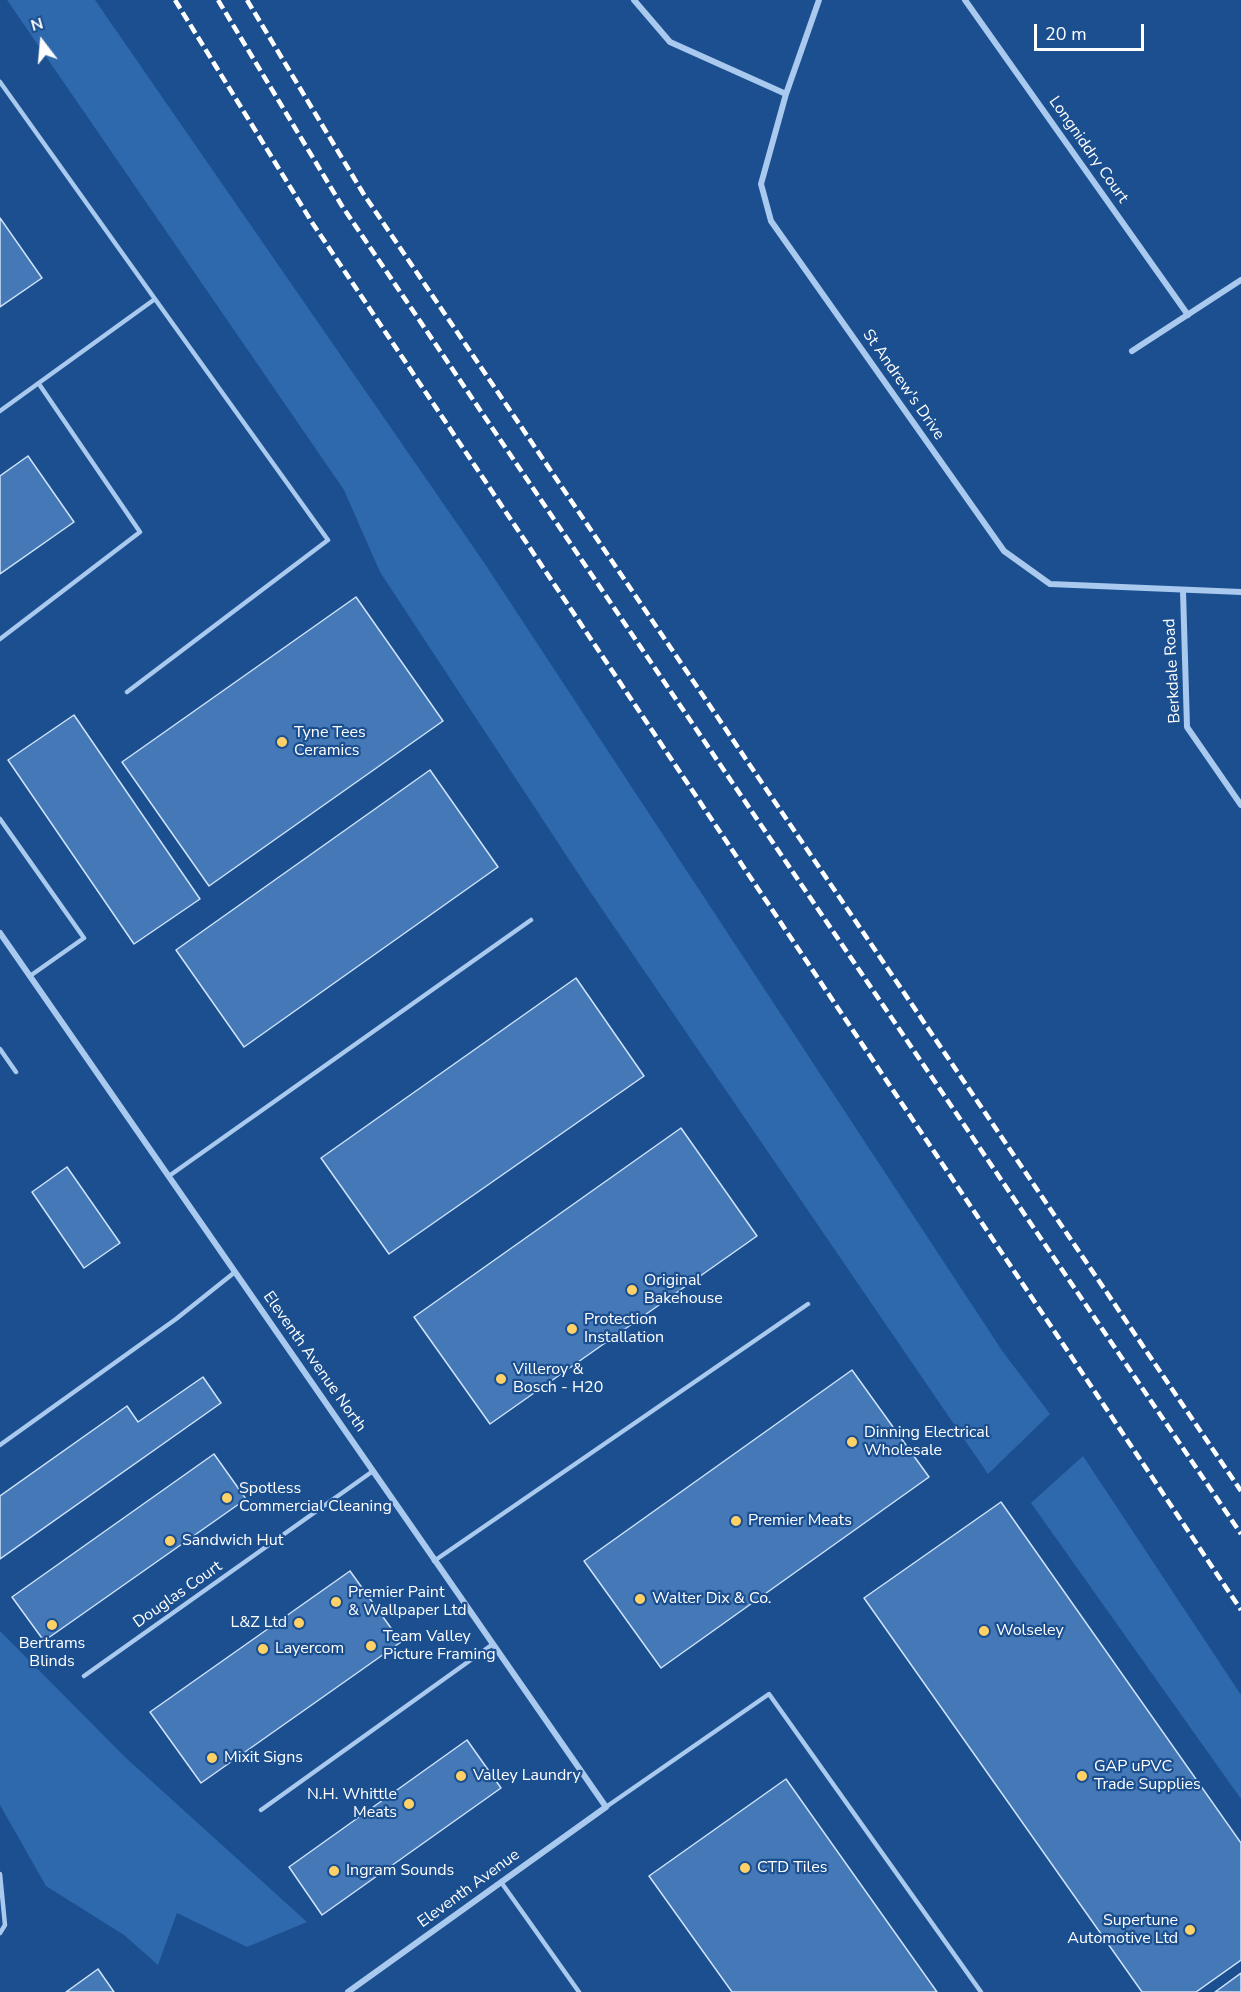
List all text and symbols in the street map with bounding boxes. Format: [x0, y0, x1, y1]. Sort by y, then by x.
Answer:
north arrow [12, 12, 72, 72]
text: N [28, 12, 46, 37]
scale bar [1037, 12, 1146, 50]
text: 20 m [1045, 22, 1087, 46]
street label: Longniddry Court [1044, 93, 1132, 207]
street label: St Andrew's Drive [858, 326, 948, 444]
street label: Berkdale Road [1161, 618, 1185, 724]
place label: Tyne Tees Ceramics [294, 723, 366, 761]
marker: Tyne Tees Ceramics [275, 735, 289, 749]
place label: Original Bakehouse [644, 1271, 723, 1309]
marker: Original Bakehouse [625, 1283, 639, 1297]
street label: Eleventh Avenue North [258, 1288, 370, 1436]
place label: Protection Installation [584, 1310, 664, 1348]
marker: Protection Installation [565, 1322, 579, 1336]
place label: Villeroy & Bosch - H20 [513, 1360, 603, 1398]
marker: Villeroy & Bosch - H20 [494, 1372, 508, 1386]
place label: Dinning Electrical Wholesale [864, 1423, 990, 1461]
marker: Dinning Electrical Wholesale [845, 1435, 859, 1449]
place label: Spotless Commercial Cleaning [239, 1479, 392, 1517]
marker: Spotless Commercial Cleaning [220, 1491, 234, 1505]
place label: Premier Meats [748, 1511, 852, 1531]
marker: Premier Meats [729, 1514, 743, 1528]
place label: Sandwich Hut [182, 1531, 283, 1551]
marker: Sandwich Hut [163, 1534, 177, 1548]
street label: Douglas Court [130, 1557, 226, 1633]
place label: Premier Paint & Wallpaper Ltd [348, 1583, 466, 1621]
place label: Walter Dix & Co. [652, 1589, 771, 1609]
marker: Walter Dix & Co. [633, 1592, 647, 1606]
marker: Premier Paint & Wallpaper Ltd [329, 1595, 343, 1609]
place label: L&Z Ltd [231, 1613, 287, 1633]
marker: L&Z Ltd [292, 1616, 306, 1630]
marker: Bertrams Blinds [45, 1618, 59, 1632]
place label: Wolseley [996, 1621, 1064, 1641]
marker: Wolseley [977, 1624, 991, 1638]
place label: Team Valley Picture Framing [383, 1627, 496, 1665]
place label: Bertrams Blinds [19, 1634, 85, 1672]
place label: Layercom [275, 1639, 344, 1659]
marker: Team Valley Picture Framing [364, 1639, 378, 1653]
marker: Layercom [256, 1642, 270, 1656]
place label: Mixit Signs [224, 1748, 303, 1768]
marker: Mixit Signs [205, 1751, 219, 1765]
place label: GAP uPVC Trade Supplies [1094, 1757, 1201, 1795]
place label: Valley Laundry [473, 1766, 581, 1786]
marker: Valley Laundry [454, 1769, 468, 1783]
marker: GAP uPVC Trade Supplies [1075, 1769, 1089, 1783]
place label: N.H. Whittle Meats [307, 1785, 397, 1823]
marker: N.H. Whittle Meats [402, 1797, 416, 1811]
street label: Eleventh Avenue [414, 1846, 524, 1932]
place label: CTD Tiles [757, 1858, 827, 1878]
place label: Ingram Sounds [346, 1861, 454, 1881]
marker: CTD Tiles [738, 1861, 752, 1875]
marker: Ingram Sounds [327, 1864, 341, 1878]
place label: Supertune Automotive Ltd [1067, 1911, 1178, 1949]
marker: Supertune Automotive Ltd [1183, 1923, 1197, 1937]

